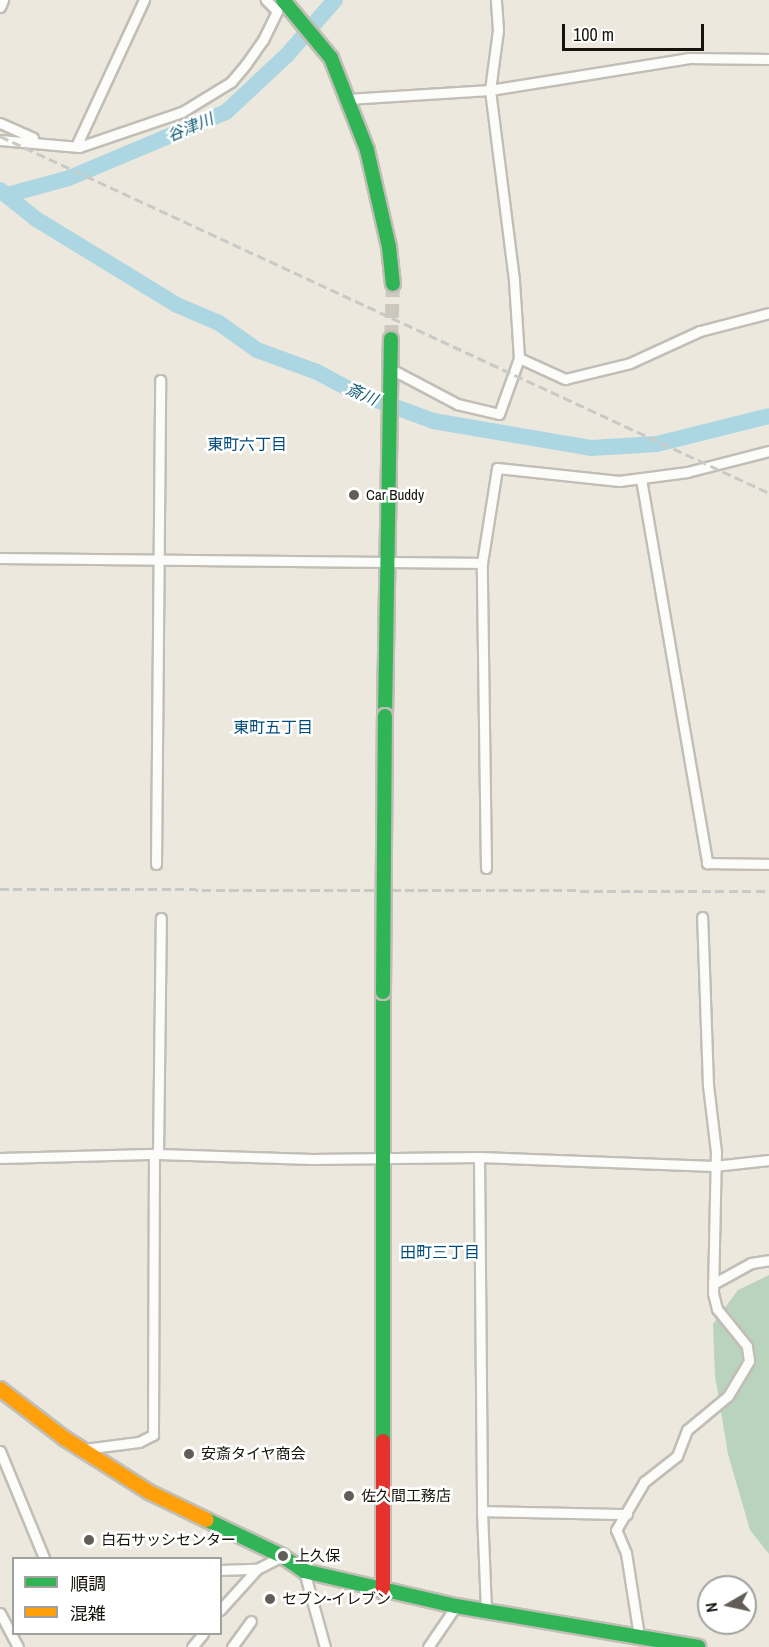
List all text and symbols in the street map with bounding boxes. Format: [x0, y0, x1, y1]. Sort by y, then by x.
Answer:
scale bar [565, 12, 708, 50]
text: 100 m [573, 22, 614, 47]
water label: 谷津川 [164, 109, 216, 145]
water label: 斎川 [344, 379, 380, 409]
district label: 東町六丁目 [207, 434, 287, 454]
place label: Car Buddy [366, 486, 424, 504]
marker: Car Buddy [347, 488, 361, 502]
district label: 東町五丁目 [233, 717, 313, 737]
district label: 田町三丁目 [400, 1242, 480, 1262]
place label: 安斎タイヤ商会 [201, 1445, 306, 1463]
marker: 安斎タイヤ商会 [182, 1447, 196, 1461]
place label: 佐久間工務店 [361, 1487, 451, 1505]
marker: 佐久間工務店 [342, 1489, 356, 1503]
place label: 白石サッシセンター [101, 1531, 236, 1549]
marker: 白石サッシセンター [82, 1533, 96, 1547]
place label: 上久保 [295, 1547, 340, 1565]
marker: 上久保 [276, 1549, 290, 1563]
legend [12, 1557, 222, 1635]
text: 順調 [70, 1571, 106, 1596]
north arrow [697, 1575, 757, 1635]
place label: セブン-イレブン [282, 1590, 391, 1608]
marker: セブン-イレブン [263, 1592, 277, 1606]
text: 混雑 [70, 1601, 106, 1626]
text: N [700, 1601, 723, 1614]

